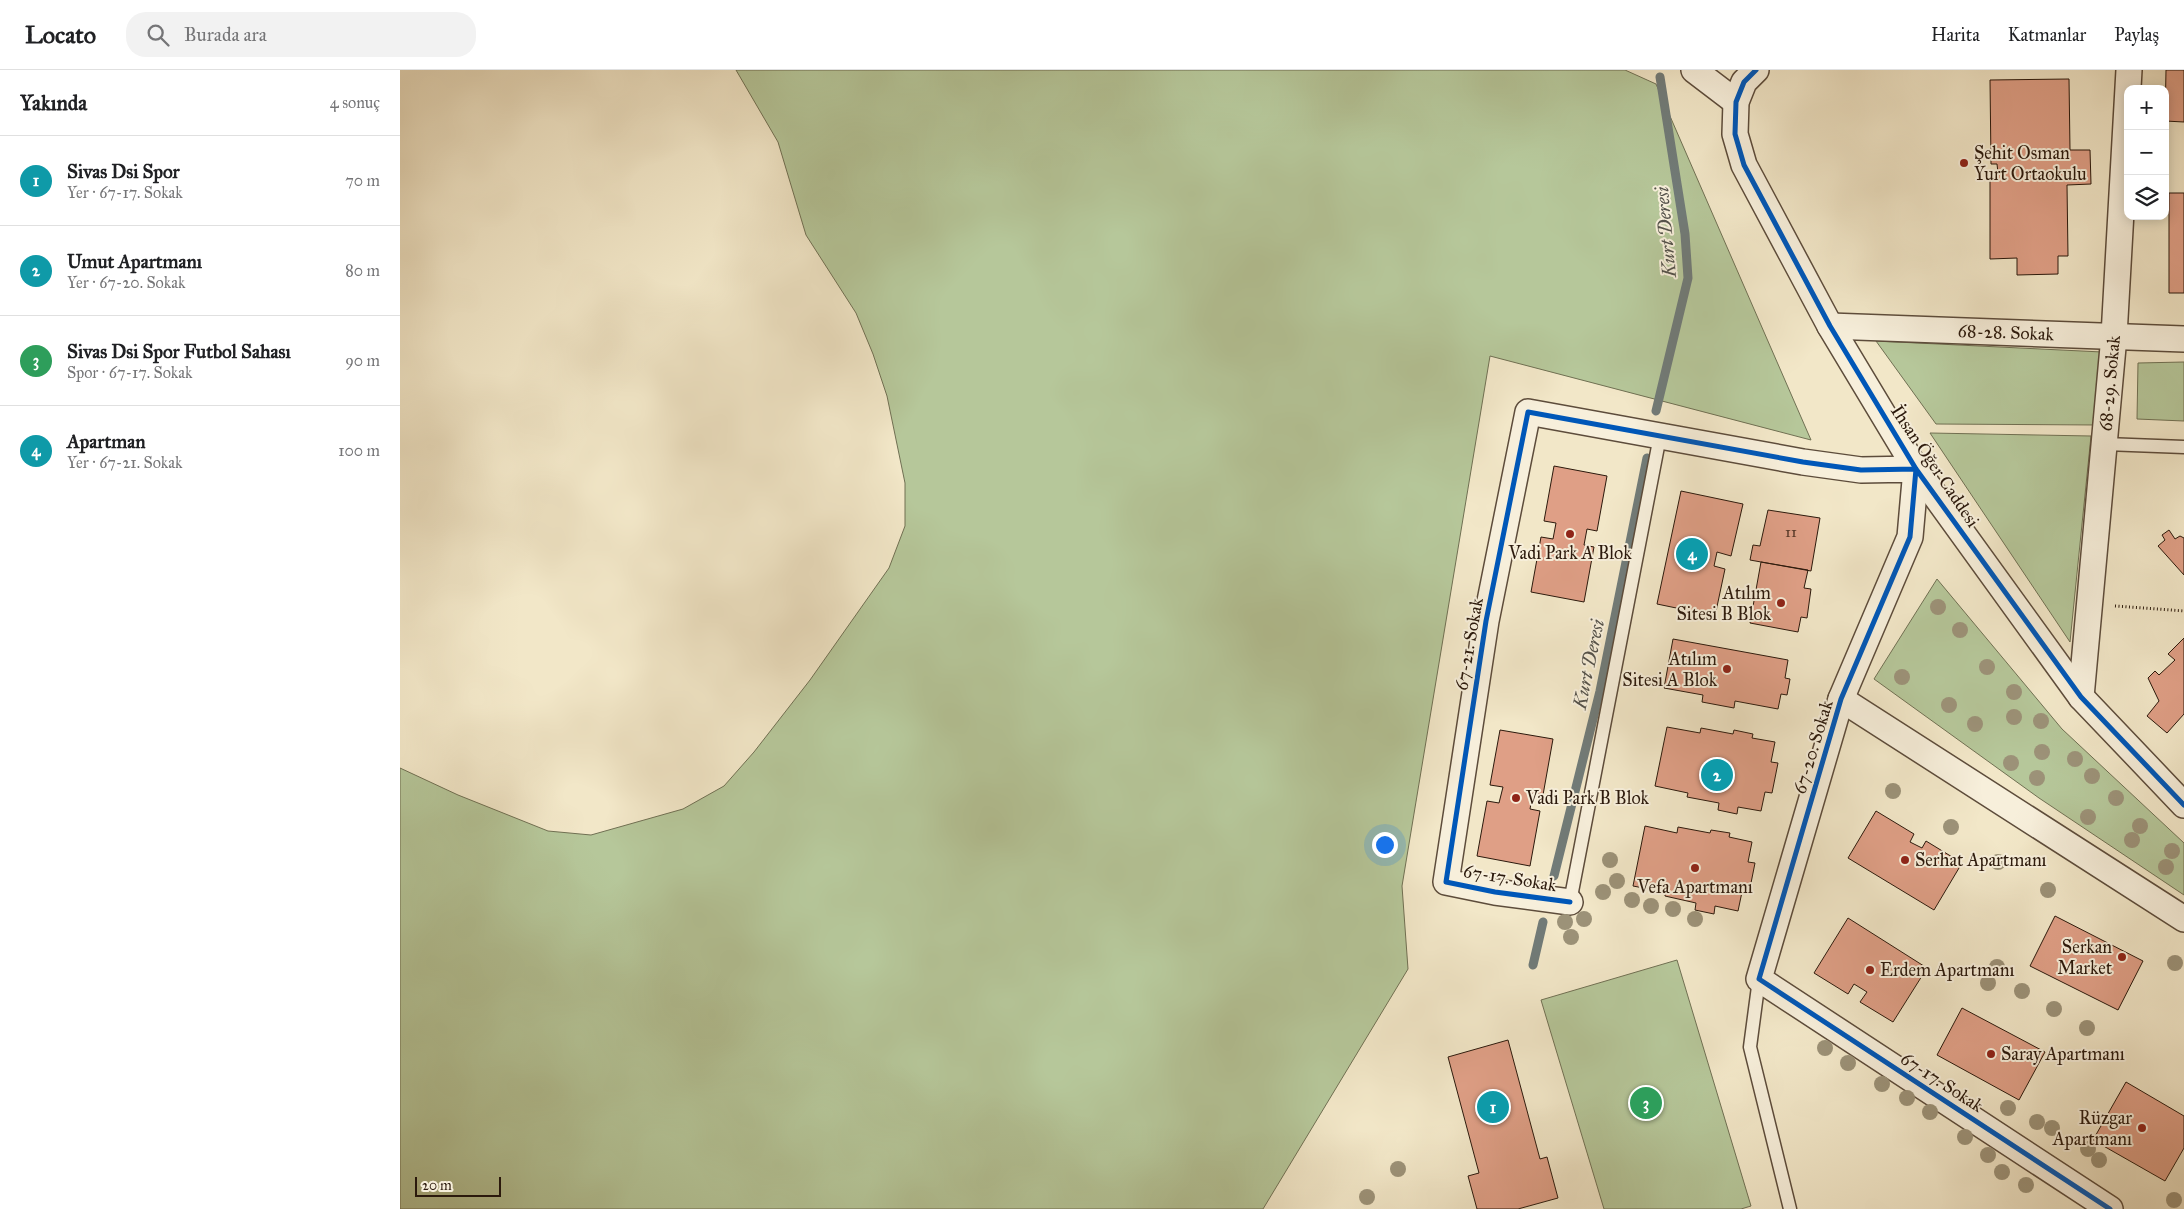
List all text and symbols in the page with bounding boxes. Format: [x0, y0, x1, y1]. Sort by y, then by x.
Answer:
search box [126, 12, 476, 57]
text: Locato [25, 20, 96, 50]
icon: search [144, 21, 172, 49]
text: Burada ara [184, 23, 267, 46]
text: Harita [1931, 24, 1980, 46]
text: Katmanlar [2008, 24, 2086, 46]
text: Paylaş [2114, 24, 2159, 46]
map controls [2124, 85, 2169, 220]
button: + [2124, 85, 2169, 130]
text: Yakında [20, 90, 87, 116]
text: 4 sonuç [330, 93, 380, 112]
button: − [2124, 130, 2169, 175]
place label: Şehit Osman Yurt Ortaokulu [1974, 142, 2087, 185]
marker: Şehit Osman Yurt Ortaokulu [1958, 157, 1970, 169]
text: Sivas Dsi Spor [67, 160, 180, 183]
text: 1 [33, 171, 39, 190]
text: 70 m [345, 171, 380, 190]
button: layers [2124, 175, 2169, 220]
text: Yer · 67-17. Sokak [67, 183, 183, 202]
water label: Kurt Deresi [1650, 185, 1681, 279]
text: Umut Apartmanı [67, 250, 202, 273]
text: 2 [32, 261, 40, 280]
text: 80 m [345, 261, 380, 280]
text: Yer · 67-20. Sokak [67, 273, 185, 292]
street label: 68-28. Sokak [1957, 320, 2055, 345]
street label: 68-29. Sokak [2094, 334, 2125, 432]
text: Sivas Dsi Spor Futbol Sahası [67, 340, 291, 363]
text: 3 [33, 351, 39, 370]
text: 90 m [345, 351, 380, 370]
text: Spor · 67-17. Sokak [67, 363, 192, 382]
street label: İhsan Öğer Caddesi [1885, 400, 1985, 532]
text: Apartman [67, 430, 145, 453]
text: 4 [32, 441, 40, 460]
text: 100 m [338, 441, 380, 460]
text: Yer · 67-21. Sokak [67, 453, 182, 472]
house number: 11 [1785, 523, 1797, 541]
marker: Vadi Park A Blok [1564, 528, 1576, 540]
pin: 4 [1676, 535, 1708, 573]
place label: Vadi Park A Blok [1507, 542, 1632, 564]
place label: Atılım Sitesi B Blok [1677, 582, 1772, 625]
street label: 67-21. Sokak [1450, 595, 1488, 692]
marker: Atılım Sitesi B Blok [1775, 597, 1787, 609]
water label: Kurt Deresi [1568, 617, 1609, 712]
place label: Atılım Sitesi A Blok [1622, 648, 1718, 691]
marker: Atılım Sitesi A Blok [1721, 663, 1733, 675]
street label: 67-20. Sokak [1788, 697, 1838, 797]
pin: 2 [1701, 756, 1733, 794]
place label: Vadi Park B Blok [1525, 787, 1650, 809]
marker: Vadi Park B Blok [1510, 792, 1522, 804]
your location [1372, 832, 1398, 858]
place label: Serhat Apartmanı [1915, 849, 2047, 871]
marker: Serhat Apartmanı [1899, 854, 1911, 866]
street label: 67-17. Sokak [1462, 860, 1559, 896]
marker: Vefa Apartmanı [1689, 862, 1701, 874]
place label: Vefa Apartmanı [1636, 876, 1753, 898]
place label: Serkan Market [2057, 936, 2113, 979]
marker: Serkan Market [2116, 951, 2128, 963]
place label: Erdem Apartmanı [1880, 959, 2014, 981]
marker: Erdem Apartmanı [1864, 964, 1876, 976]
place label: Saray Apartmanı [2001, 1043, 2125, 1065]
street label: 67-17. Sokak [1897, 1047, 1988, 1117]
marker: Saray Apartmanı [1985, 1048, 1997, 1060]
pin: 3 [1630, 1084, 1662, 1122]
pin: 1 [1477, 1088, 1509, 1126]
place label: Rüzgar Apartmanı [2052, 1107, 2132, 1150]
marker: Rüzgar Apartmanı [2136, 1122, 2148, 1134]
scale bar [415, 1174, 501, 1197]
text: 20 m [422, 1177, 452, 1194]

